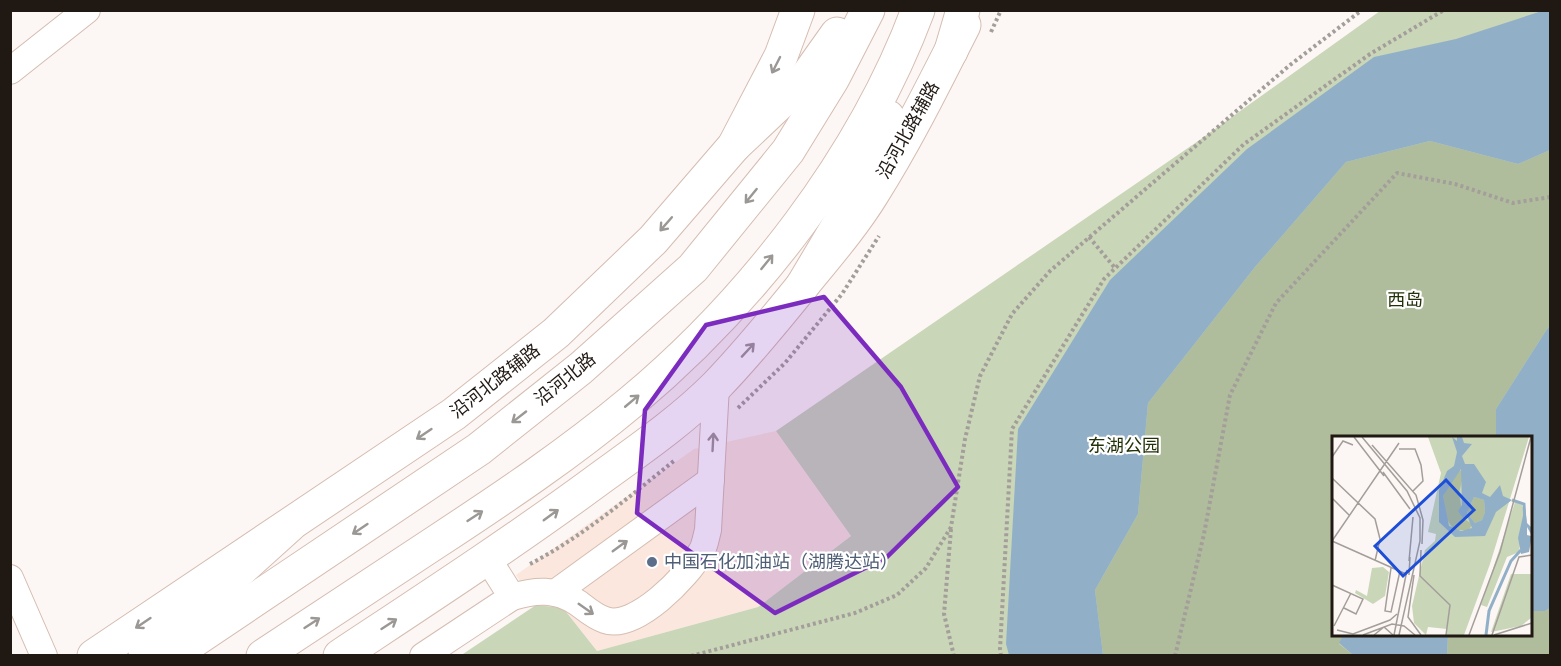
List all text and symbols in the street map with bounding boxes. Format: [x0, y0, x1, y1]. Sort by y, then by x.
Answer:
one-way arrow [770, 55, 782, 73]
street label: 沿河北路辅路 [872, 77, 944, 183]
one-way arrow [744, 188, 758, 203]
one-way arrow [659, 216, 673, 231]
one-way arrow [761, 254, 774, 270]
park label: 西岛 [1387, 289, 1423, 311]
street label: 沿河北路辅路 [446, 339, 544, 423]
one-way arrow [741, 343, 755, 358]
street label: 沿河北路 [530, 348, 600, 410]
one-way arrow [624, 394, 639, 408]
one-way arrow [512, 410, 528, 423]
one-way arrow [417, 428, 433, 440]
one-way arrow [708, 433, 719, 453]
park label: 东湖公园 [1088, 435, 1160, 457]
inset map [1332, 436, 1531, 636]
one-way arrow [542, 509, 558, 521]
one-way arrow [466, 510, 483, 523]
one-way arrow [352, 523, 369, 535]
one-way arrow [611, 540, 627, 552]
place label: 中国石化加油站（湖腾达站） [664, 551, 898, 573]
marker: 中国石化加油站（湖腾达站） [645, 555, 659, 569]
one-way arrow [578, 603, 594, 615]
one-way arrow [136, 617, 152, 629]
one-way arrow [303, 617, 320, 630]
one-way arrow [380, 617, 397, 629]

